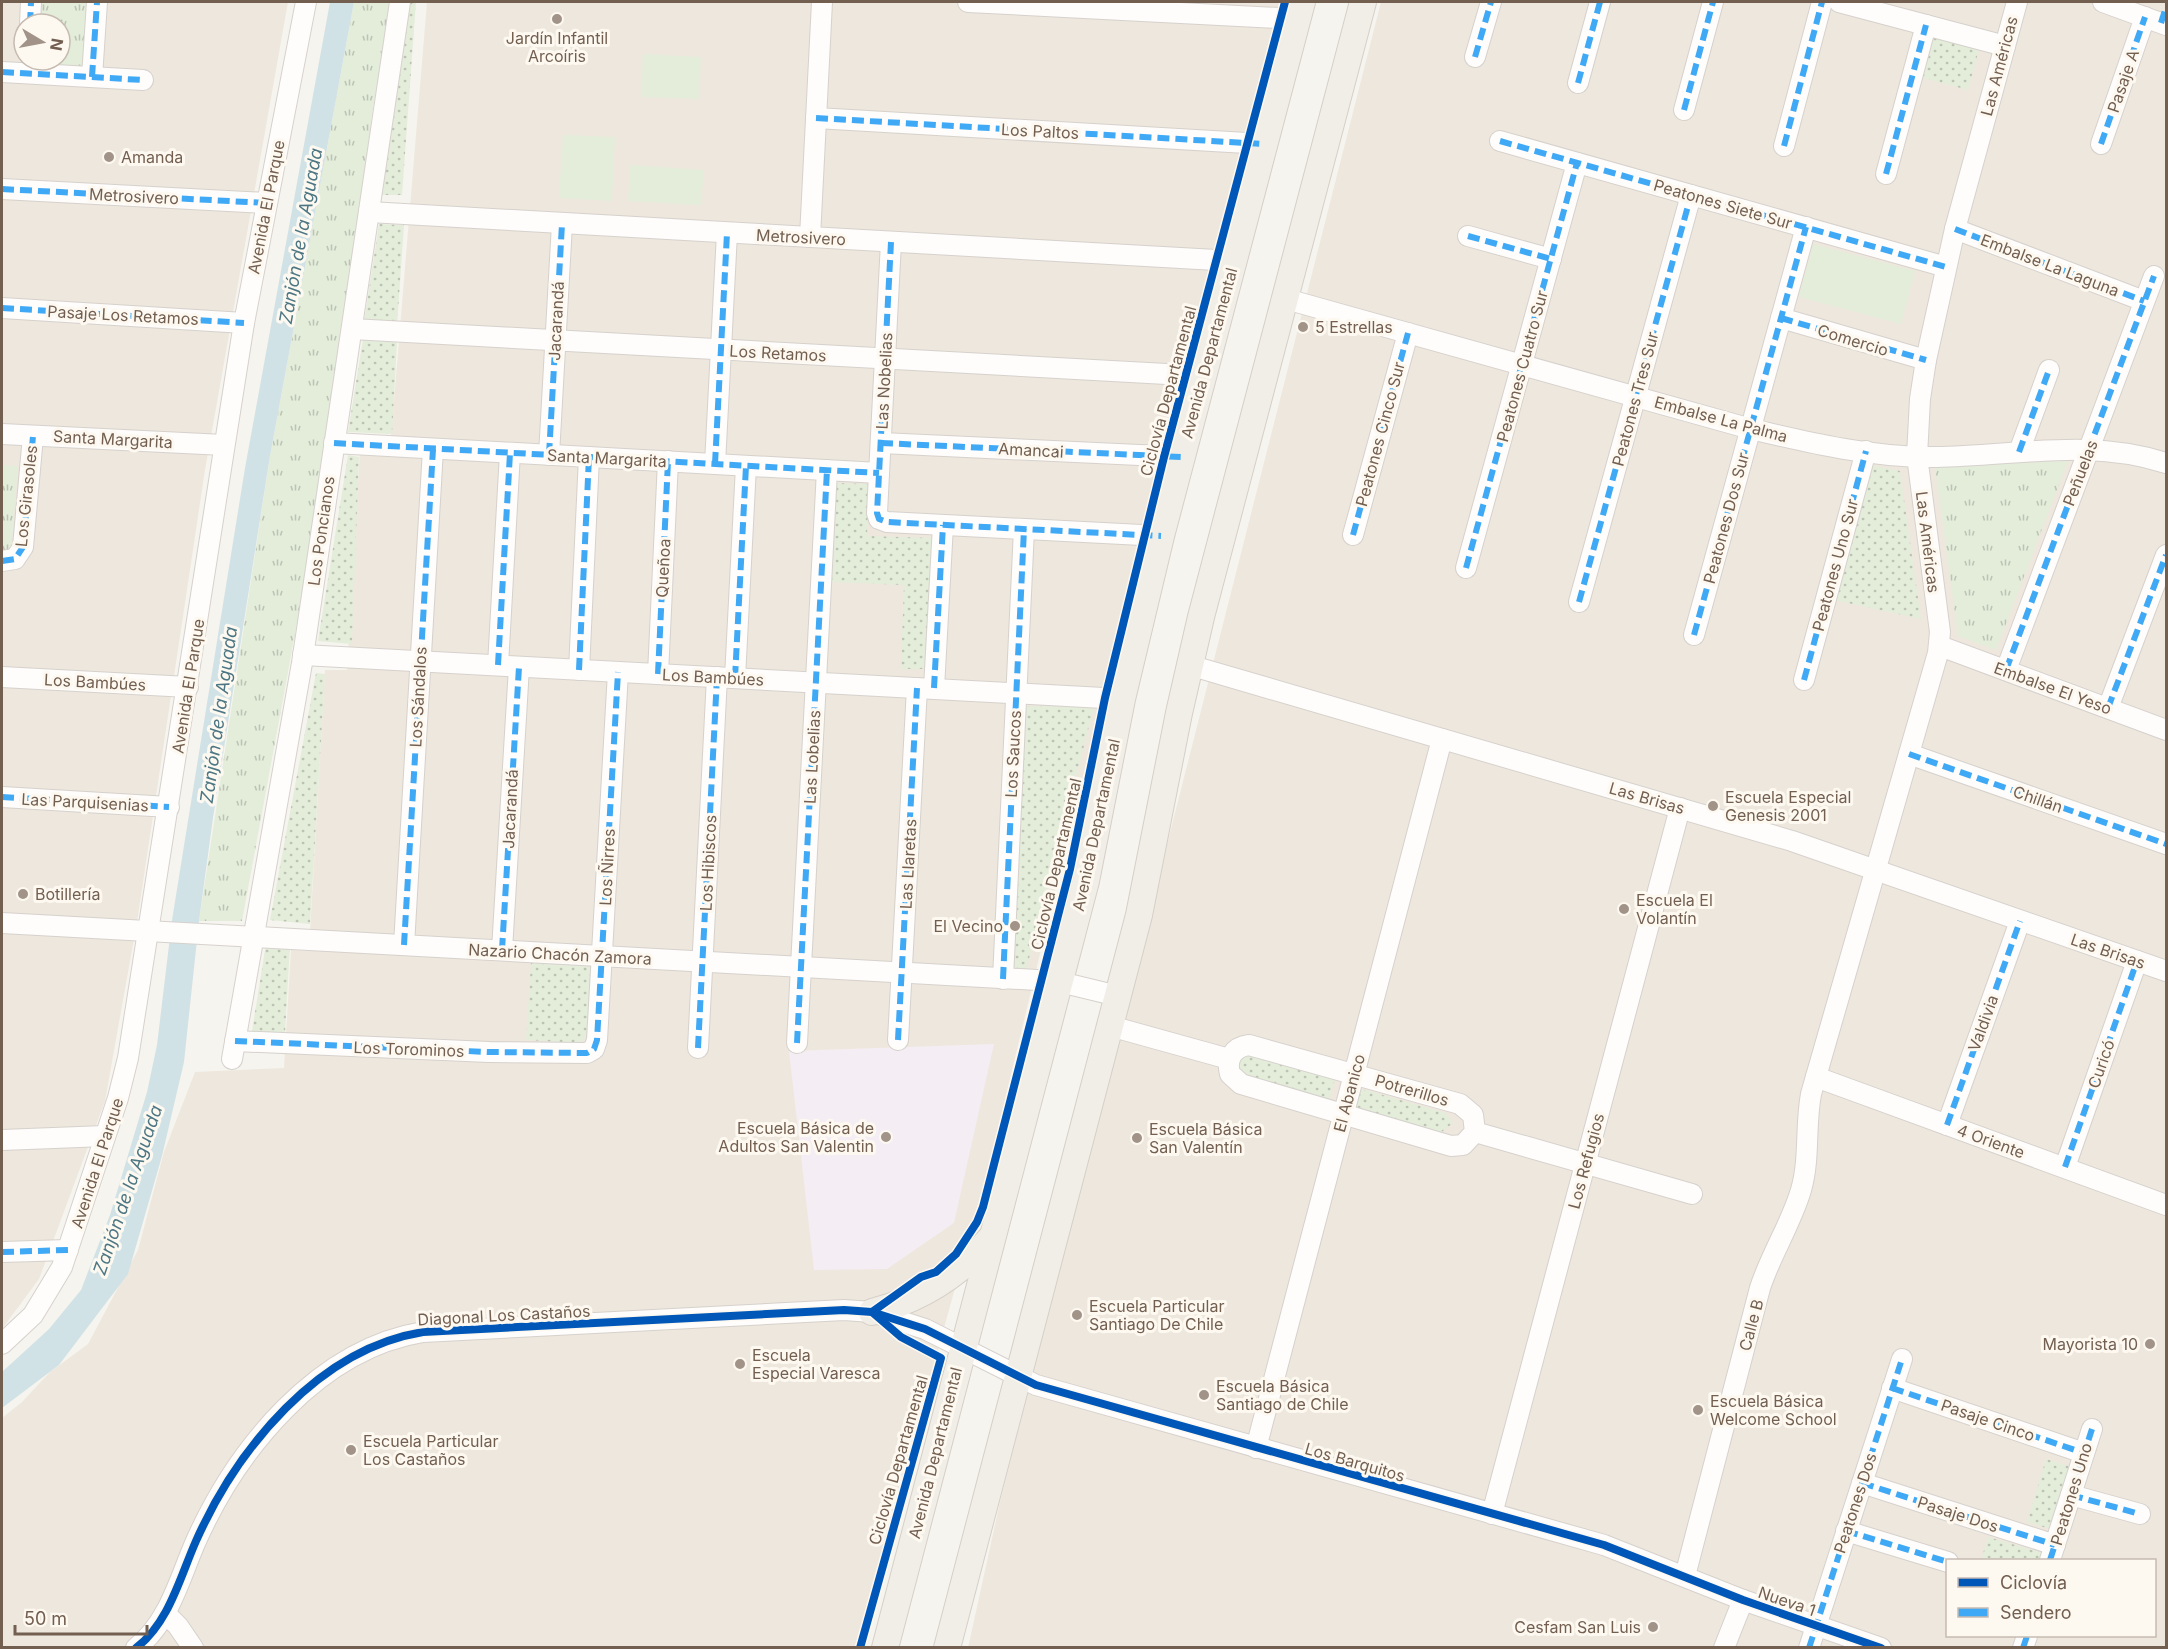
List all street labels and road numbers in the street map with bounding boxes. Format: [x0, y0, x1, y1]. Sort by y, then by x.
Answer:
street label: Las Américas [1976, 14, 2022, 118]
street label: Pasaje A [2103, 47, 2143, 115]
street label: Los Paltos [1001, 119, 1079, 143]
street label: Avenida El Parque [243, 138, 289, 276]
street label: Peatones Siete Sur [1651, 175, 1795, 233]
street label: Metrosivero [89, 184, 179, 208]
street label: Metrosivero [756, 225, 846, 249]
street label: Embalse La Laguna [1978, 229, 2122, 301]
street label: Avenida Departamental [1177, 265, 1241, 441]
street label: Jacarandá [544, 281, 568, 361]
street label: Peatones Cuatro Sur [1492, 288, 1552, 444]
street label: Pasaje Los Retamos [47, 301, 199, 329]
street label: Ciclovía Departamental [1136, 304, 1200, 478]
street label: Comercio [1815, 320, 1891, 360]
street label: Peatones Tres Sur [1607, 330, 1663, 468]
street label: Las Nobelias [871, 332, 897, 430]
street label: Los Retamos [729, 340, 827, 366]
street label: Peatones Cinco Sur [1351, 359, 1409, 509]
street label: Embalse La Palma [1652, 392, 1790, 446]
street label: Santa Margarita [53, 426, 173, 452]
street label: Peñuelas [2058, 437, 2102, 509]
street label: Amancai [998, 438, 1064, 462]
street label: Los Girasoles [11, 444, 41, 548]
street label: Santa Margarita [547, 445, 667, 471]
street label: Peatones Dos Sur [1699, 450, 1753, 586]
street label: Los Poncianos [303, 475, 339, 587]
street label: Las Américas [1912, 490, 1944, 594]
street label: Peatones Uno Sur [1808, 497, 1862, 633]
street label: Queñoa [651, 538, 675, 598]
street label: Avenida El Parque [167, 617, 209, 755]
street label: Los Sándalos [405, 646, 431, 748]
street label: Embalse El Yeso [1991, 657, 2115, 719]
street label: Los Bambúes [661, 664, 765, 690]
street label: Los Bambúes [43, 669, 147, 695]
street label: Las Lobelias [800, 710, 824, 804]
street label: Los Saucos [1001, 710, 1025, 798]
street label: Avenida Departamental [1068, 737, 1124, 913]
street label: Jacarandá [498, 769, 522, 849]
street label: Ciclovía Departamental [1027, 776, 1085, 952]
street label: Las Brisas [1607, 778, 1687, 818]
street label: Chillán [2011, 781, 2065, 817]
street label: Las Parquisenias [21, 789, 149, 815]
street label: Los Hibiscos [695, 814, 721, 912]
street label: Las Llaretas [896, 818, 920, 910]
street label: Los Ñirres [595, 828, 619, 906]
street label: Las Brisas [2068, 929, 2148, 973]
street label: Nazario Chacón Zamora [468, 939, 652, 969]
street label: Valdivia [1964, 992, 2002, 1054]
street label: Los Torominos [353, 1037, 465, 1061]
street label: Curicó [2083, 1037, 2119, 1091]
street label: El Abanico [1329, 1052, 1369, 1134]
street label: Potrerillos [1373, 1070, 1451, 1110]
street label: Avenida El Parque [66, 1095, 128, 1231]
street label: Los Refugios [1564, 1111, 1608, 1211]
street label: 4 Oriente [1954, 1120, 2028, 1162]
street label: Calle B [1735, 1297, 1767, 1353]
street label: Diagonal Los Castaños [417, 1300, 591, 1330]
street label: Avenida Departamental [904, 1365, 966, 1541]
street label: Ciclovía Departamental [864, 1373, 932, 1547]
street label: Pasaje Cinco [1938, 1395, 2038, 1445]
street label: Los Barquitos [1303, 1438, 1407, 1486]
street label: Peatones Uno [2046, 1440, 2096, 1548]
street label: Peatones Dos [1829, 1450, 1881, 1556]
street label: Pasaje Dos [1915, 1492, 2001, 1536]
street label: Nueva 1 [1756, 1582, 1818, 1620]

